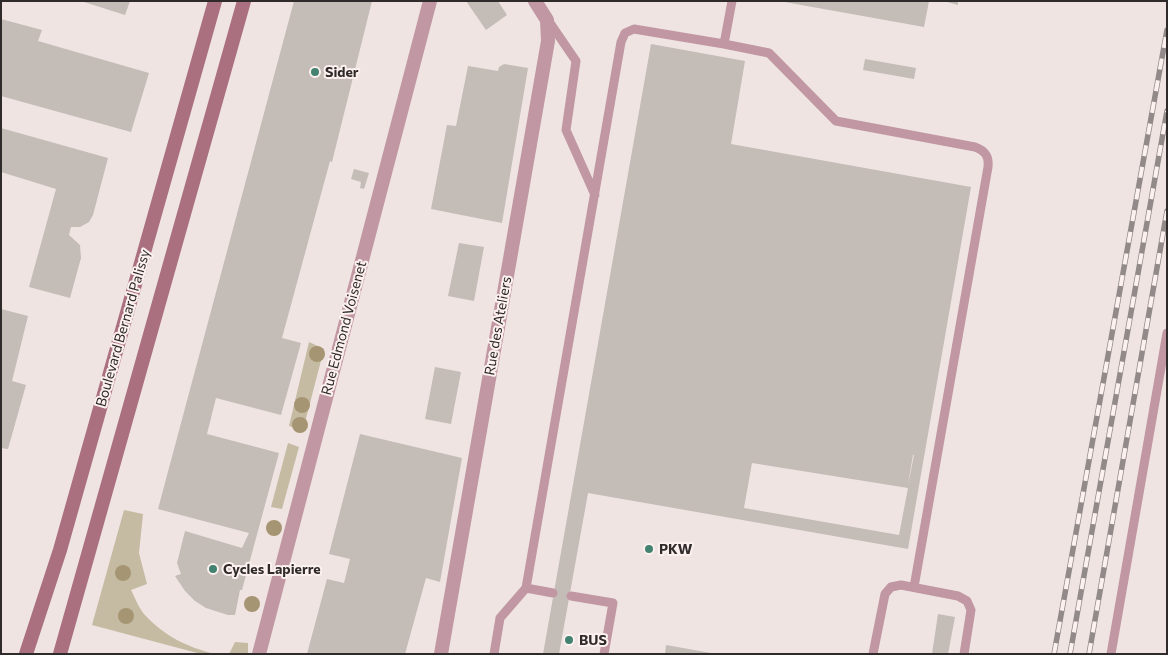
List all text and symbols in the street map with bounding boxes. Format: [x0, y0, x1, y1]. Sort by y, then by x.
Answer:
place label: Sider [325, 64, 359, 80]
marker: Sider [309, 66, 321, 78]
street label: Boulevard Bernard Palissy [92, 247, 154, 409]
street label: Rue Edmond Voisenet [318, 259, 370, 397]
street label: Rue des Ateliers [481, 275, 515, 377]
place label: PKW [659, 541, 693, 557]
marker: PKW [643, 543, 655, 555]
place label: Cycles Lapierre [223, 561, 321, 577]
marker: Cycles Lapierre [207, 563, 219, 575]
place label: BUS [579, 632, 607, 648]
marker: BUS [563, 634, 575, 646]

